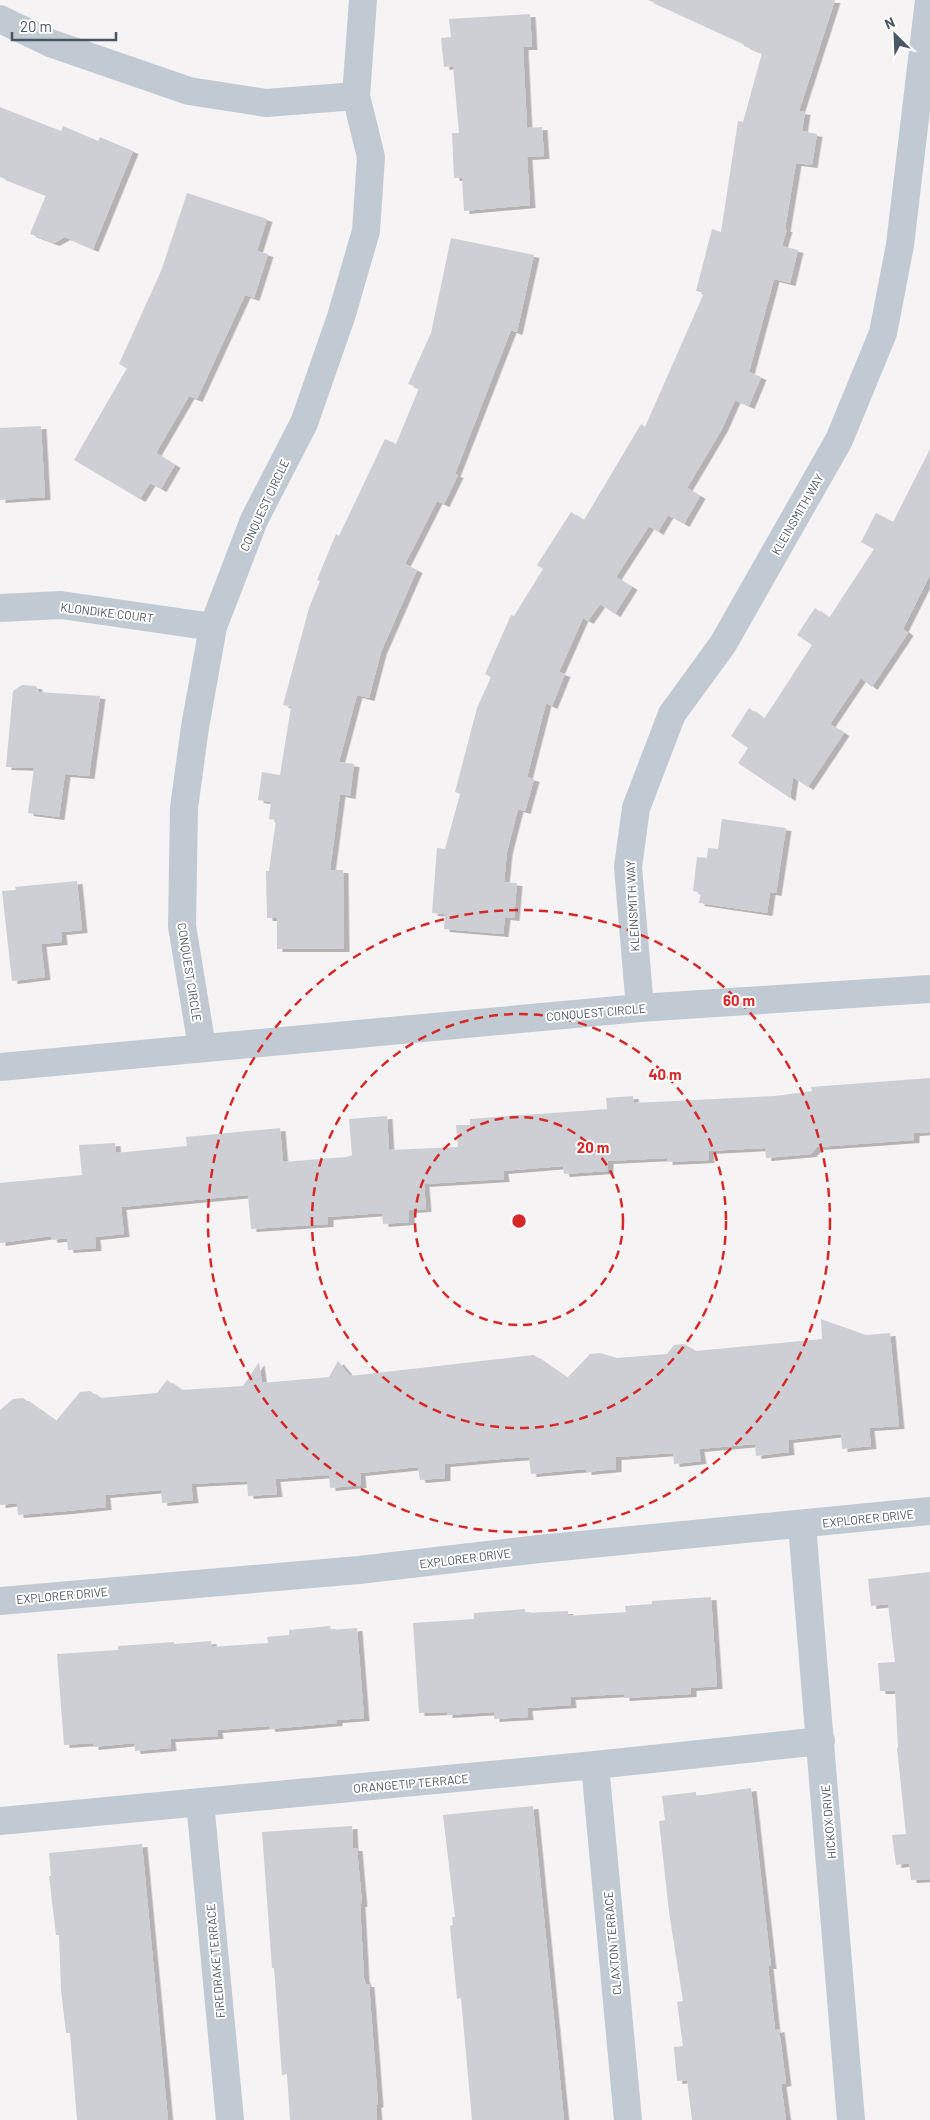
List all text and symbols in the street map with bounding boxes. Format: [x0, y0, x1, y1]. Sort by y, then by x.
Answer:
scale bar [12, 10, 116, 42]
north arrow [870, 10, 920, 60]
text: N [882, 13, 897, 32]
text: 20 m [20, 17, 52, 35]
street label: CONQUEST CIRCLE [237, 457, 291, 553]
street label: KLEINSMITH WAY [768, 471, 826, 557]
street label: KLONDIKE COURT [60, 599, 155, 625]
street label: KLEINSMITH WAY [623, 860, 641, 952]
street label: CONQUEST CIRCLE [175, 922, 205, 1022]
text: 60 m [723, 991, 755, 1009]
street label: CONQUEST CIRCLE [546, 1001, 646, 1023]
text: 40 m [648, 1065, 682, 1083]
text: 20 m [577, 1138, 609, 1156]
centre of rings [510, 1212, 528, 1230]
street label: EXPLORER DRIVE [822, 1506, 914, 1530]
street label: EXPLORER DRIVE [419, 1545, 511, 1571]
street label: EXPLORER DRIVE [16, 1584, 108, 1606]
street label: ORANGETIP TERRACE [353, 1771, 469, 1795]
street label: HICKOX DRIVE [818, 1784, 838, 1860]
street label: CLAXTON TERRACE [600, 1891, 624, 1995]
street label: FIREDRAKE TERRACE [203, 1903, 227, 2019]

